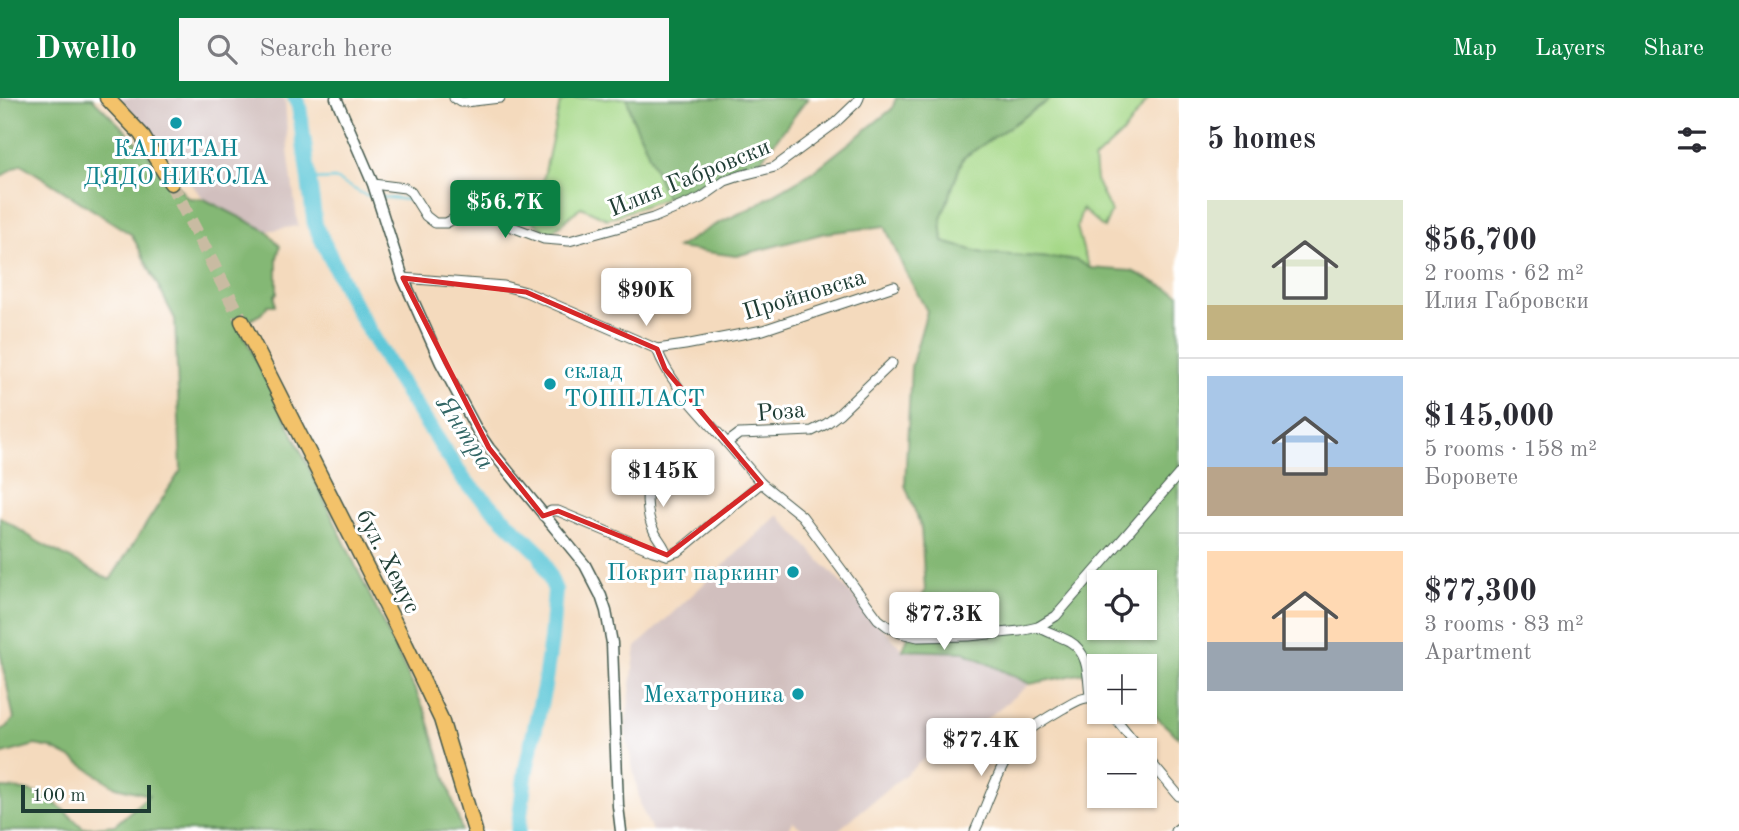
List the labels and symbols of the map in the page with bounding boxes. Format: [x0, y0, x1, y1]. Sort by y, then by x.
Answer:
marker: КАПИТАН ДЯДО НИКОЛА [168, 115, 184, 131]
street label: Илия Габровски [606, 136, 774, 222]
place label: КАПИТАН ДЯДО НИКОЛА [83, 138, 269, 190]
pin: $56.7K [448, 180, 562, 240]
street label: Пройновска [740, 266, 869, 326]
pin: $90K [605, 268, 687, 328]
place label: склад ТОППЛАСТ [564, 360, 705, 412]
marker: склад ТОППЛАСТ [542, 376, 558, 392]
water label: Янтра [430, 391, 498, 475]
street label: Роза [756, 399, 807, 427]
pin: $145K [614, 450, 712, 509]
street label: бул. Хемус [351, 506, 424, 618]
place label: Покрит паркинг [607, 562, 779, 586]
marker: Покрит паркинг [785, 564, 801, 580]
pin: $77.3K [887, 592, 1001, 652]
place label: Мехатроника [643, 684, 784, 708]
marker: Мехатроника [790, 686, 806, 702]
pin: $77.4K [924, 718, 1038, 778]
scale bar [21, 782, 150, 814]

